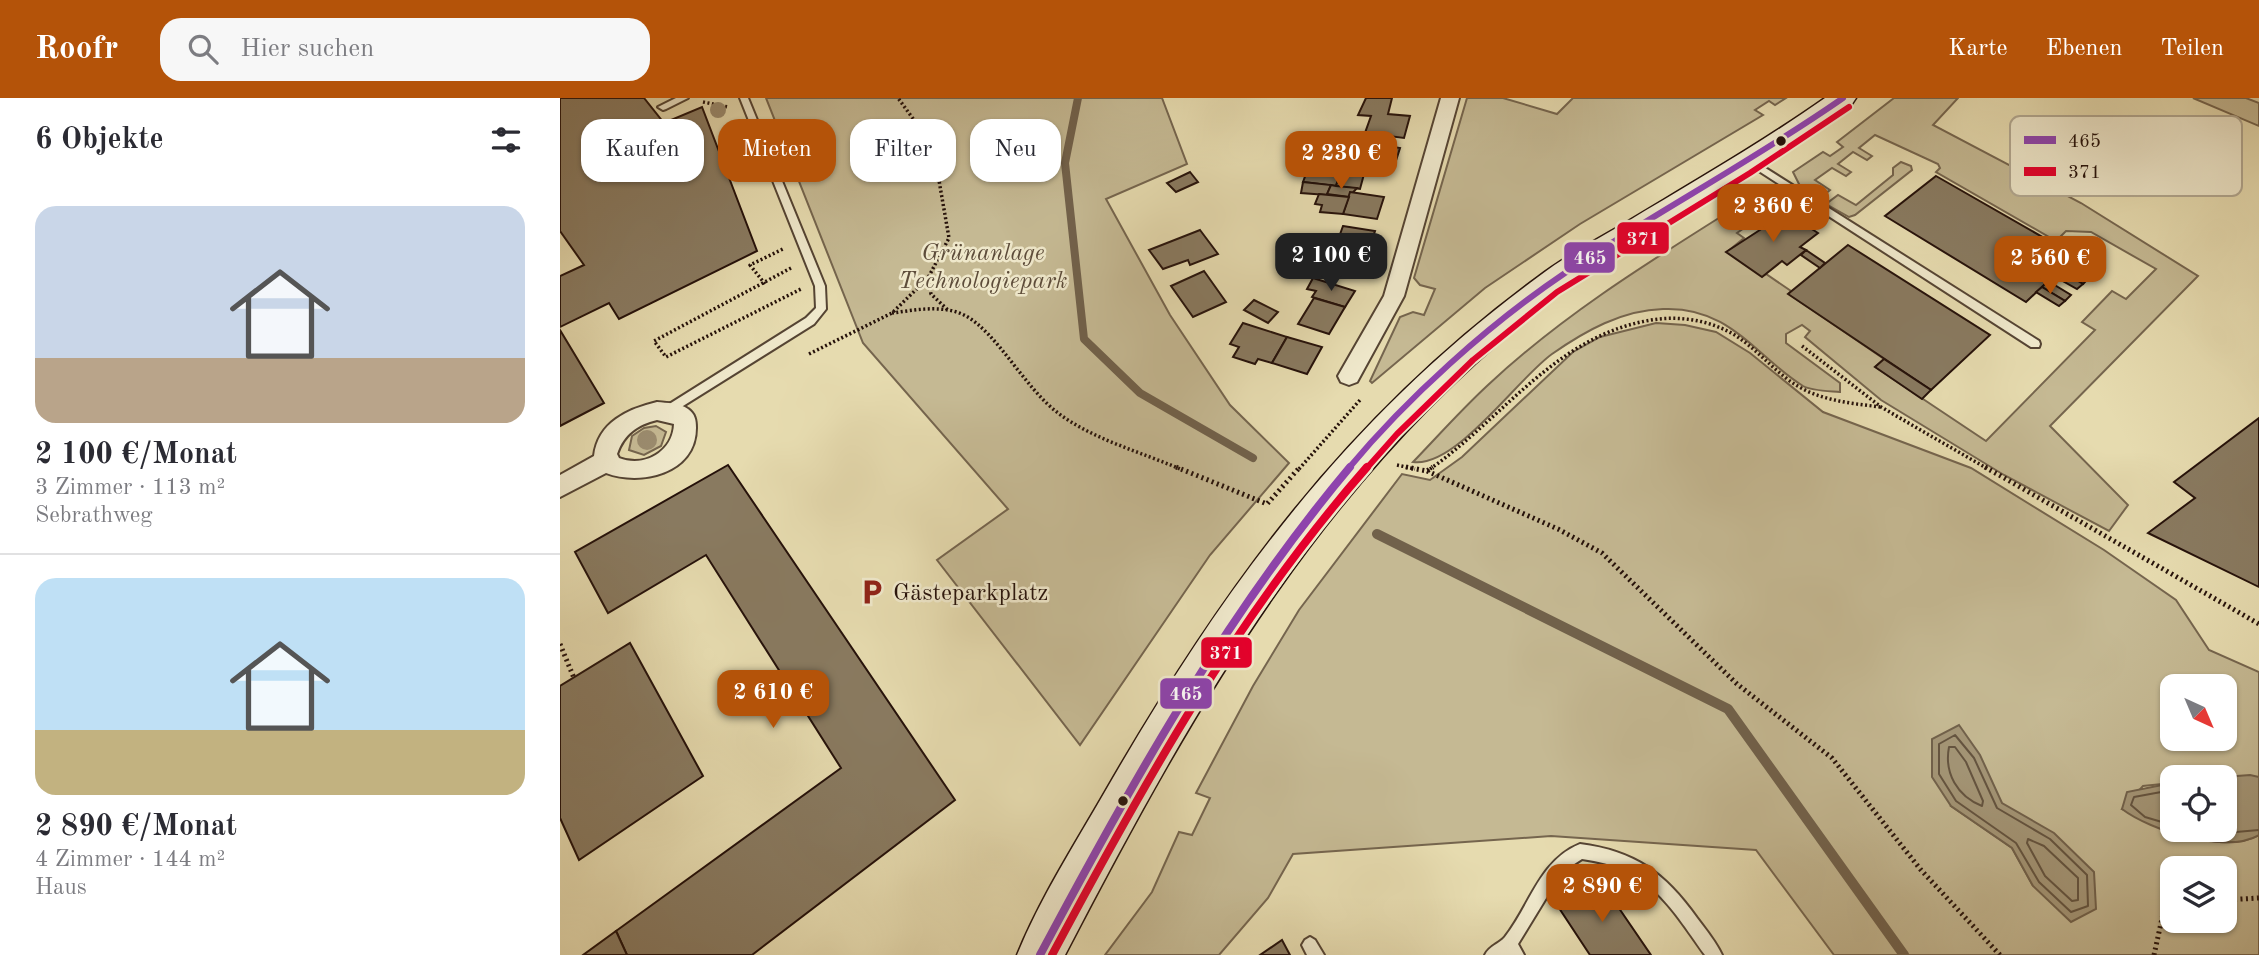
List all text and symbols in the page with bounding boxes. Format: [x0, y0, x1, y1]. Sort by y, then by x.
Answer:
search box [160, 18, 650, 81]
icon: search [184, 30, 222, 68]
text: Roofr [35, 33, 118, 66]
text: Hier suchen [240, 36, 374, 62]
text: Karte [1948, 37, 2008, 61]
text: Ebenen [2046, 37, 2122, 61]
text: Teilen [2160, 37, 2224, 61]
legend [2010, 116, 2242, 196]
chip: Kaufen [581, 119, 704, 182]
chip: Mieten [718, 119, 836, 182]
chip: Filter [850, 119, 956, 182]
chip: Neu [970, 119, 1061, 182]
icon: filters [487, 121, 525, 159]
text: 6 Objekte [35, 125, 164, 155]
pin: 2 230 € [1276, 132, 1406, 191]
text: 465 [2068, 133, 2101, 152]
unlabelled marker [1774, 134, 1788, 148]
text: 2 230 € [1301, 142, 1381, 165]
text: 371 [2068, 164, 2101, 183]
pin: 2 360 € [1708, 184, 1838, 244]
text: 2 360 € [1733, 195, 1813, 218]
line badge: 371 [1616, 221, 1670, 255]
text: 371 [1626, 231, 1660, 250]
pin: 2 100 € [1266, 234, 1396, 293]
pin: 2 560 € [1985, 236, 2115, 296]
line badge: 465 [1563, 241, 1616, 274]
park label: Grünanlage Technologiepark [898, 242, 1068, 294]
text: 2 100 € [1291, 244, 1371, 267]
text: 2 560 € [2010, 247, 2090, 270]
text: 465 [1573, 250, 1607, 269]
icon: home [217, 251, 343, 377]
text: 2 100 €/Monat [35, 440, 237, 470]
text: 3 Zimmer · 113 m² [35, 476, 225, 499]
text: Sebrathweg [35, 504, 153, 527]
parking icon: Gästeparkplatz [857, 577, 887, 607]
place label: Gästeparkplatz [893, 582, 1048, 606]
icon: home [217, 623, 343, 749]
line badge: 371 [1200, 636, 1253, 669]
text: 371 [1209, 645, 1243, 664]
pin: 2 610 € [708, 670, 838, 730]
north arrow [2160, 674, 2236, 751]
map controls [2160, 674, 2237, 933]
line badge: 465 [1159, 677, 1213, 710]
text: 2 610 € [733, 681, 813, 704]
text: 465 [1169, 686, 1203, 705]
button: locate [2160, 765, 2237, 842]
unlabelled marker [1116, 794, 1130, 808]
text: 2 890 €/Monat [35, 812, 237, 842]
text: 4 Zimmer · 144 m² [35, 848, 225, 871]
button: layers [2160, 856, 2237, 933]
pin: 2 890 € [1537, 864, 1667, 924]
text: 2 890 € [1562, 875, 1642, 898]
text: Haus [35, 876, 87, 899]

